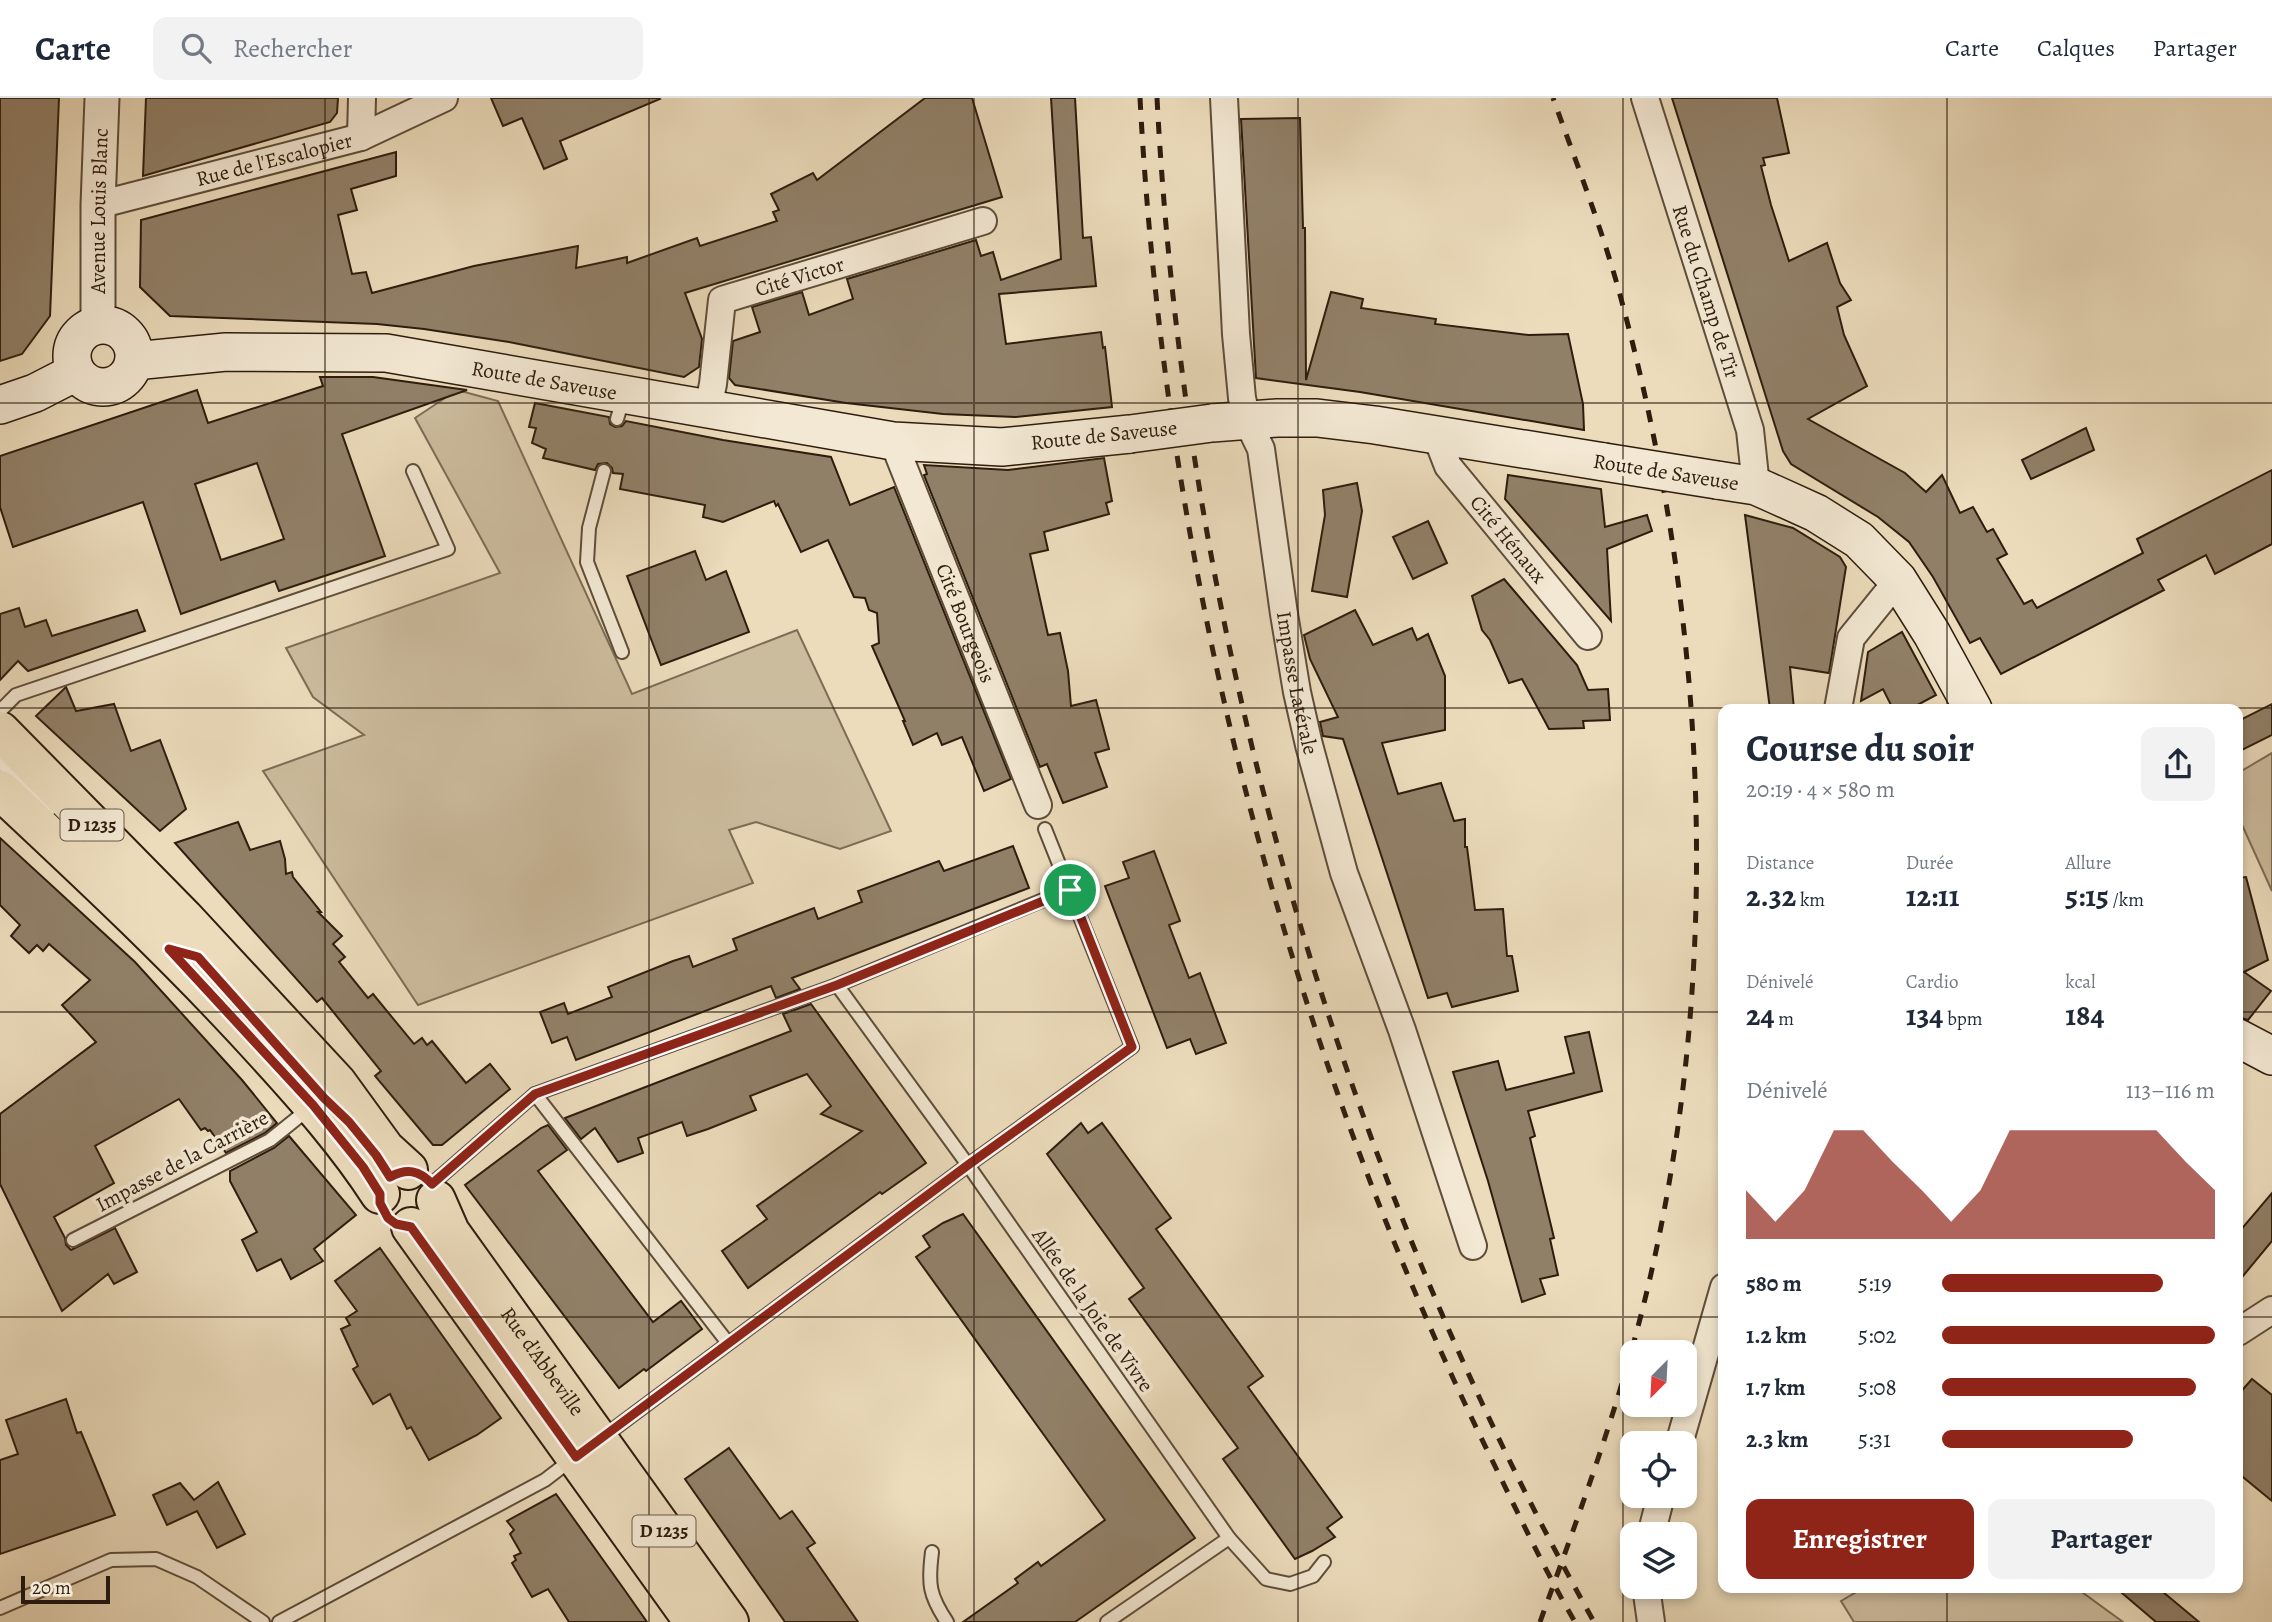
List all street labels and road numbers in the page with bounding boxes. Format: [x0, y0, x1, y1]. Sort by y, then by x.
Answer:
street label: Rue de l'Escalopier [193, 126, 355, 193]
street label: Avenue Louis Blanc [84, 128, 115, 295]
street label: Rue du Champ de Tir [1666, 201, 1747, 382]
street label: Cité Victor [752, 250, 847, 303]
street label: Route de Saveuse [469, 354, 619, 407]
street label: Route de Saveuse [1029, 413, 1179, 457]
street label: Route de Saveuse [1591, 447, 1741, 497]
street label: Cité Hénaux [1464, 489, 1553, 589]
street label: Cité Bourgeois [929, 559, 1002, 687]
street label: Impasse Latérale [1270, 609, 1325, 758]
road number: D 1235 [60, 810, 124, 840]
street label: Impasse de la Carrière [91, 1104, 273, 1218]
street label: Allée de la Joie de Vivre [1025, 1222, 1160, 1398]
street label: Rue d'Abbeville [494, 1301, 591, 1421]
road number: D 1235 [632, 1516, 696, 1546]

